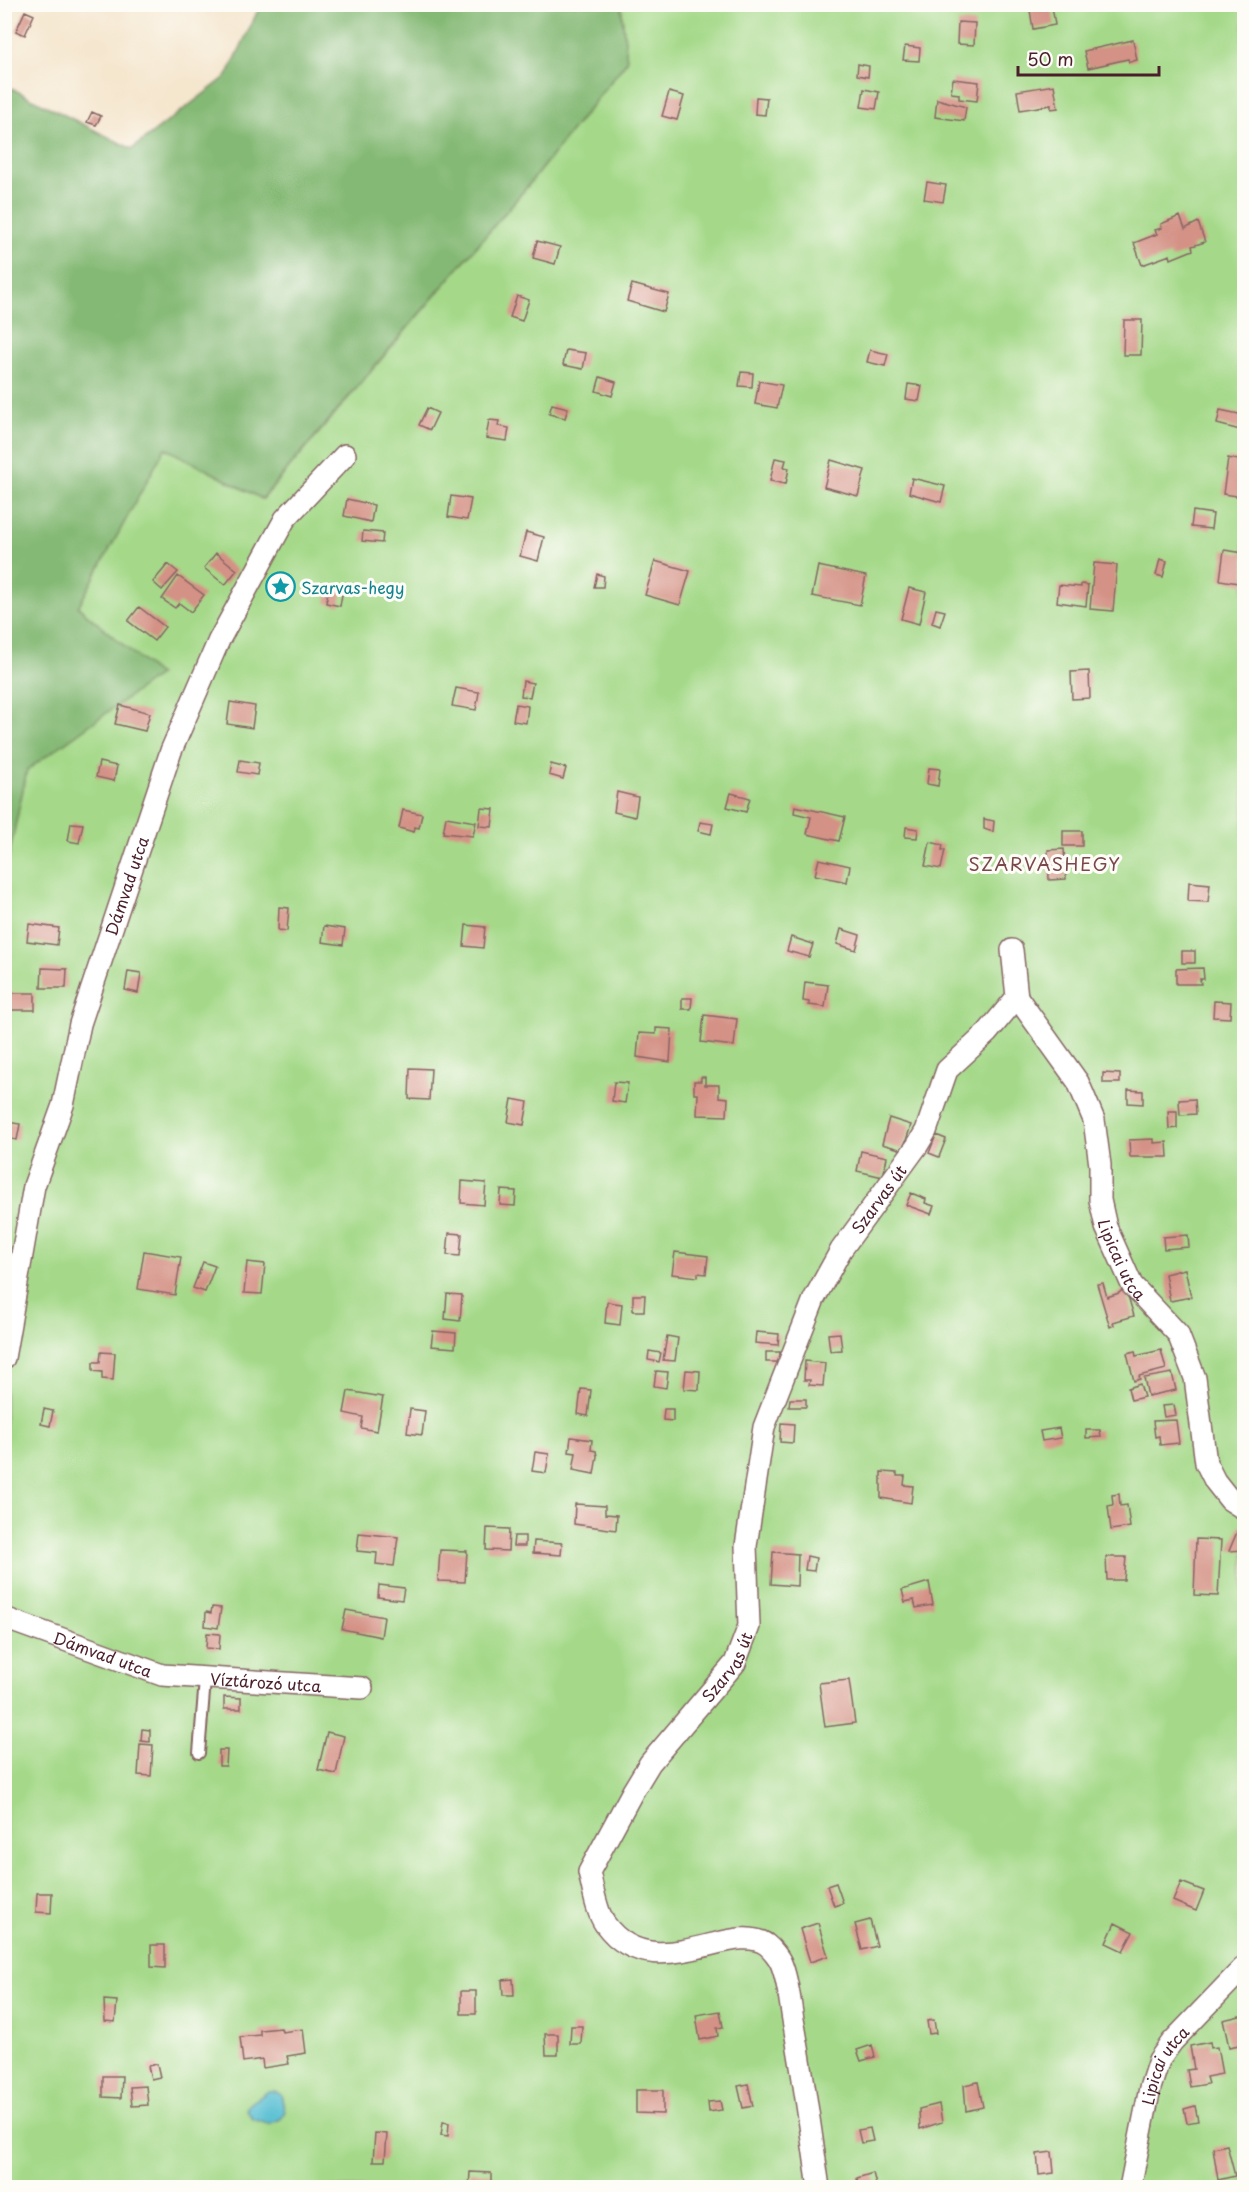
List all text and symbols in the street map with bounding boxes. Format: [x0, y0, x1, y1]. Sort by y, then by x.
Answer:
scale bar [1018, 39, 1159, 77]
text: 50 m [1027, 45, 1074, 72]
place icon: Szarvas-hegy [264, 571, 296, 603]
place label: Szarvas-hegy [301, 575, 404, 599]
street label: Dámvad utca [98, 833, 154, 939]
district label: SZARVASHEGY [969, 850, 1121, 877]
street label: Szarvas út [845, 1159, 912, 1238]
street label: Lipicai utca [1093, 1217, 1152, 1305]
street label: Dámvad utca [50, 1625, 156, 1683]
street label: Szarvas út [695, 1628, 758, 1707]
street label: Víztározó utca [210, 1666, 322, 1697]
street label: Lipicai utca [1135, 2020, 1194, 2107]

